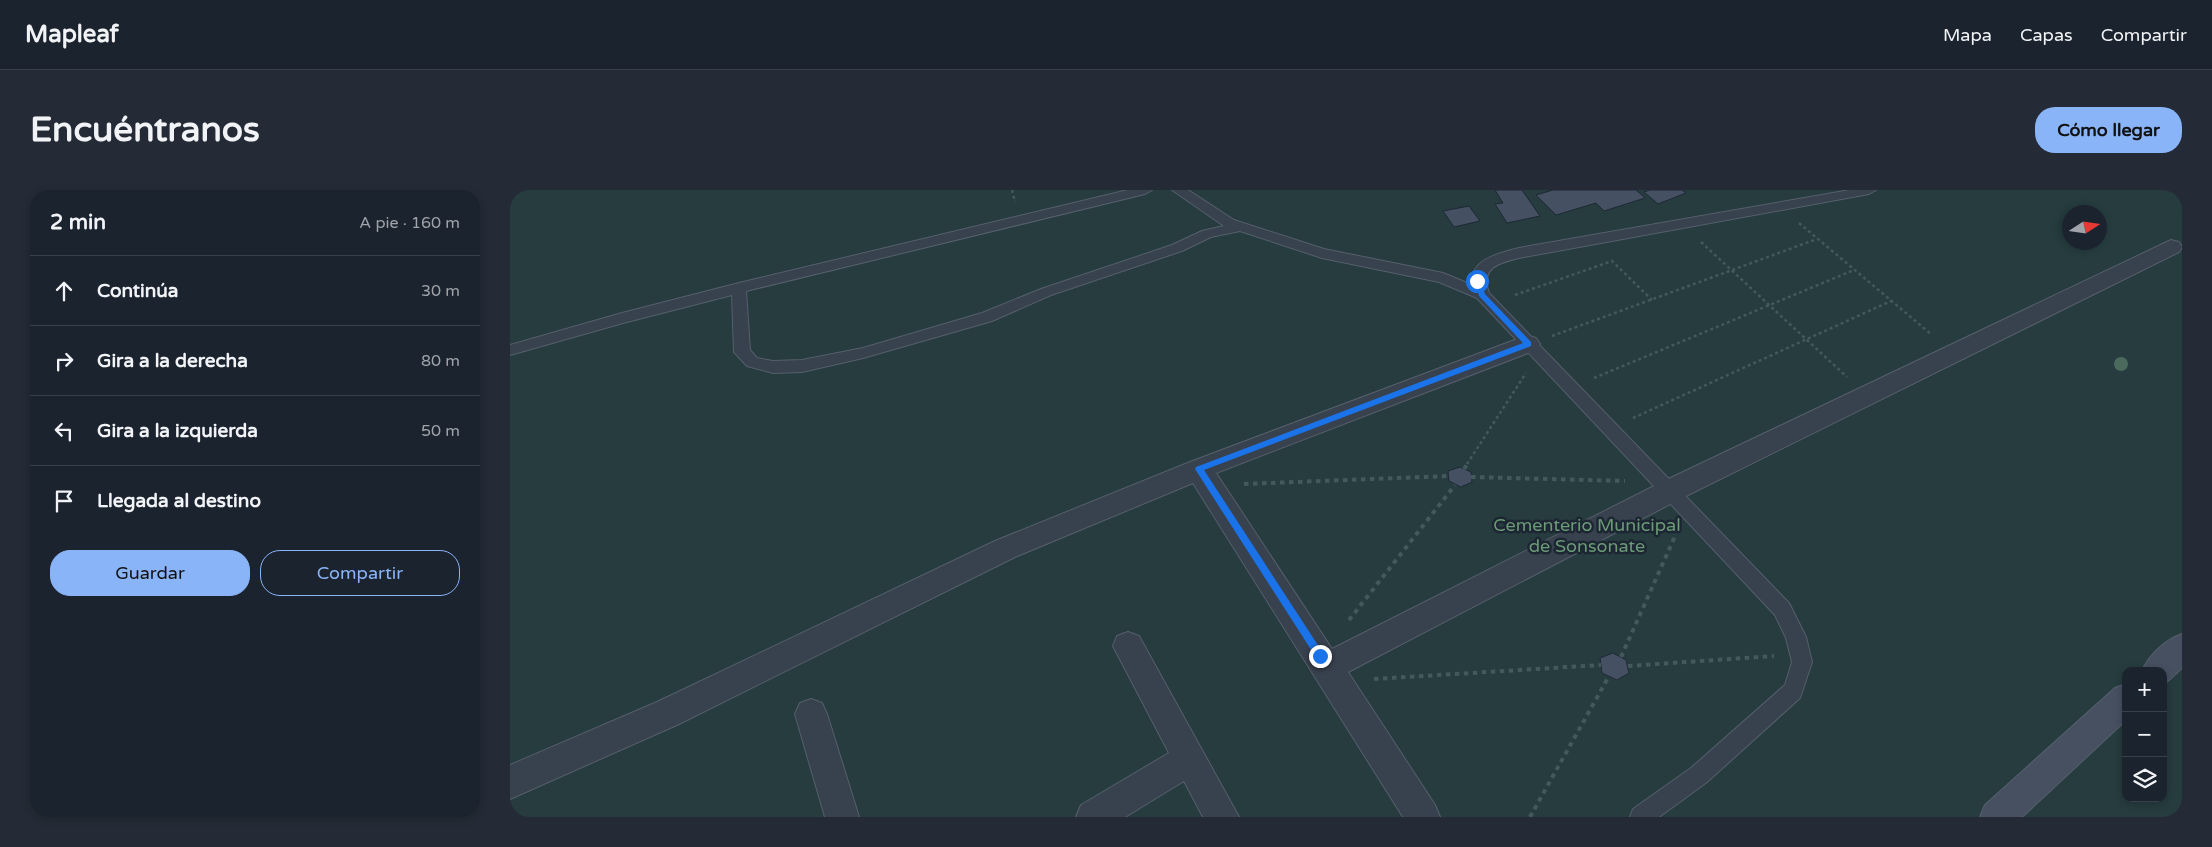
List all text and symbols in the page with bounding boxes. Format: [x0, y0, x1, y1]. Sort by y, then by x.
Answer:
text: Mapleaf [25, 20, 119, 49]
text: Mapa [1943, 24, 1992, 46]
text: Capas [2020, 24, 2073, 46]
text: Compartir [2101, 24, 2187, 46]
button: Cómo llegar [2035, 107, 2182, 153]
text: Encuéntranos [30, 109, 260, 151]
north arrow [2062, 205, 2107, 250]
text: 2 min [50, 210, 106, 235]
text: A pie · 160 m [359, 213, 460, 233]
route start [1466, 270, 1489, 293]
icon: ahead [50, 277, 78, 305]
text: Continúa [97, 280, 179, 302]
text: 30 m [421, 281, 460, 301]
icon: right [50, 347, 78, 375]
text: Gira a la derecha [97, 350, 248, 372]
text: 80 m [421, 351, 460, 371]
icon: left [50, 417, 78, 445]
text: Gira a la izquierda [97, 420, 258, 442]
text: 50 m [421, 421, 460, 441]
icon: arrive [50, 487, 78, 515]
text: Llegada al destino [97, 490, 261, 512]
park label: Cementerio Municipal de Sonsonate [1493, 514, 1681, 557]
button: Guardar [50, 550, 250, 596]
button: Compartir [260, 550, 460, 596]
route end [1309, 645, 1332, 668]
map controls [2122, 667, 2167, 802]
button: + [2122, 667, 2167, 712]
button: − [2122, 712, 2167, 757]
button: layers [2122, 757, 2167, 802]

